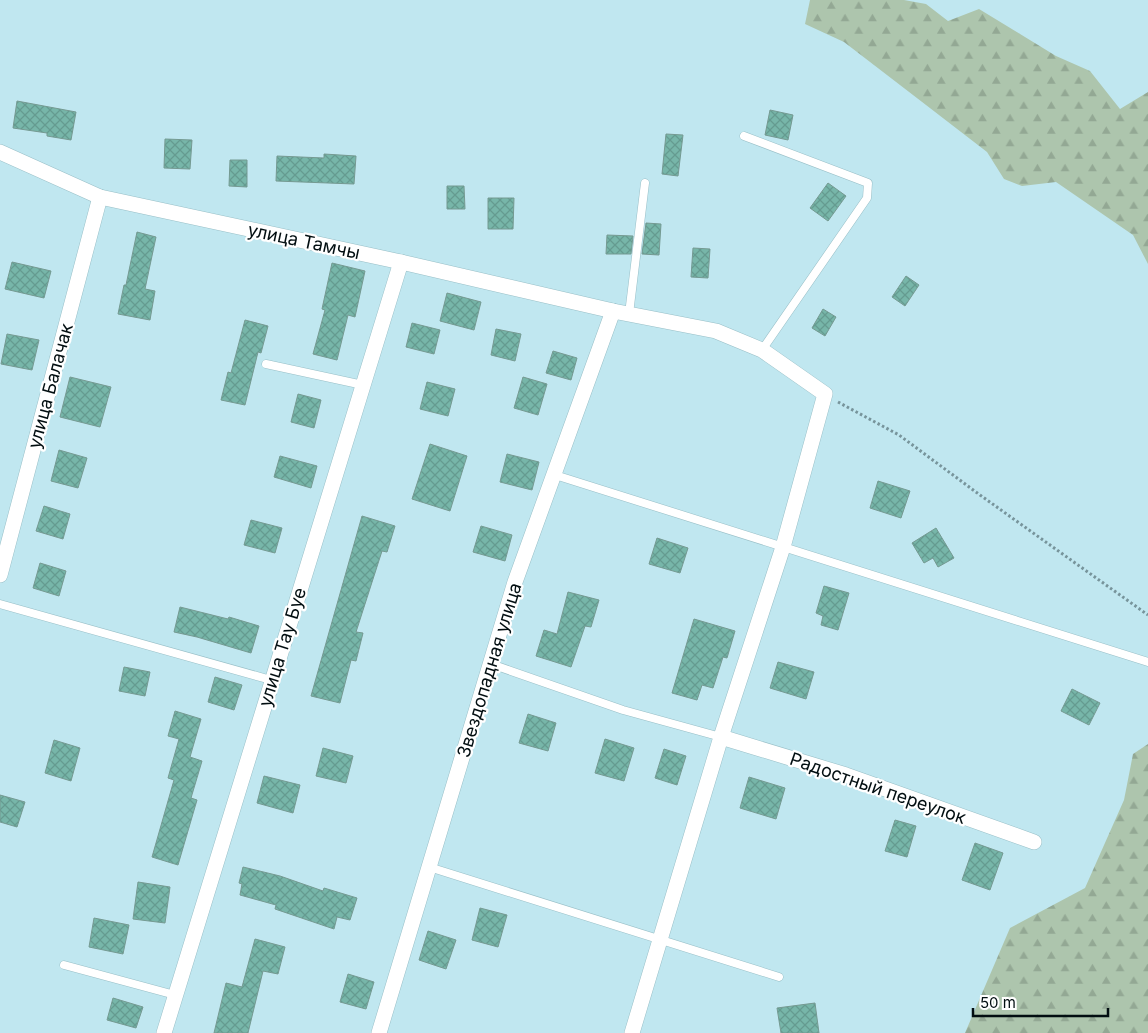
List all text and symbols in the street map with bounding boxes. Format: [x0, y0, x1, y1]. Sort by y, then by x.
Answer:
street label: улица Тамчы [246, 219, 362, 263]
street label: улица Балачак [23, 321, 77, 451]
street label: Звездопадная улица [452, 580, 526, 760]
street label: улица Тау Буе [254, 585, 310, 709]
street label: Радостный переулок [787, 748, 969, 828]
scale bar [973, 986, 1108, 1018]
text: 50 m [980, 993, 1016, 1012]

